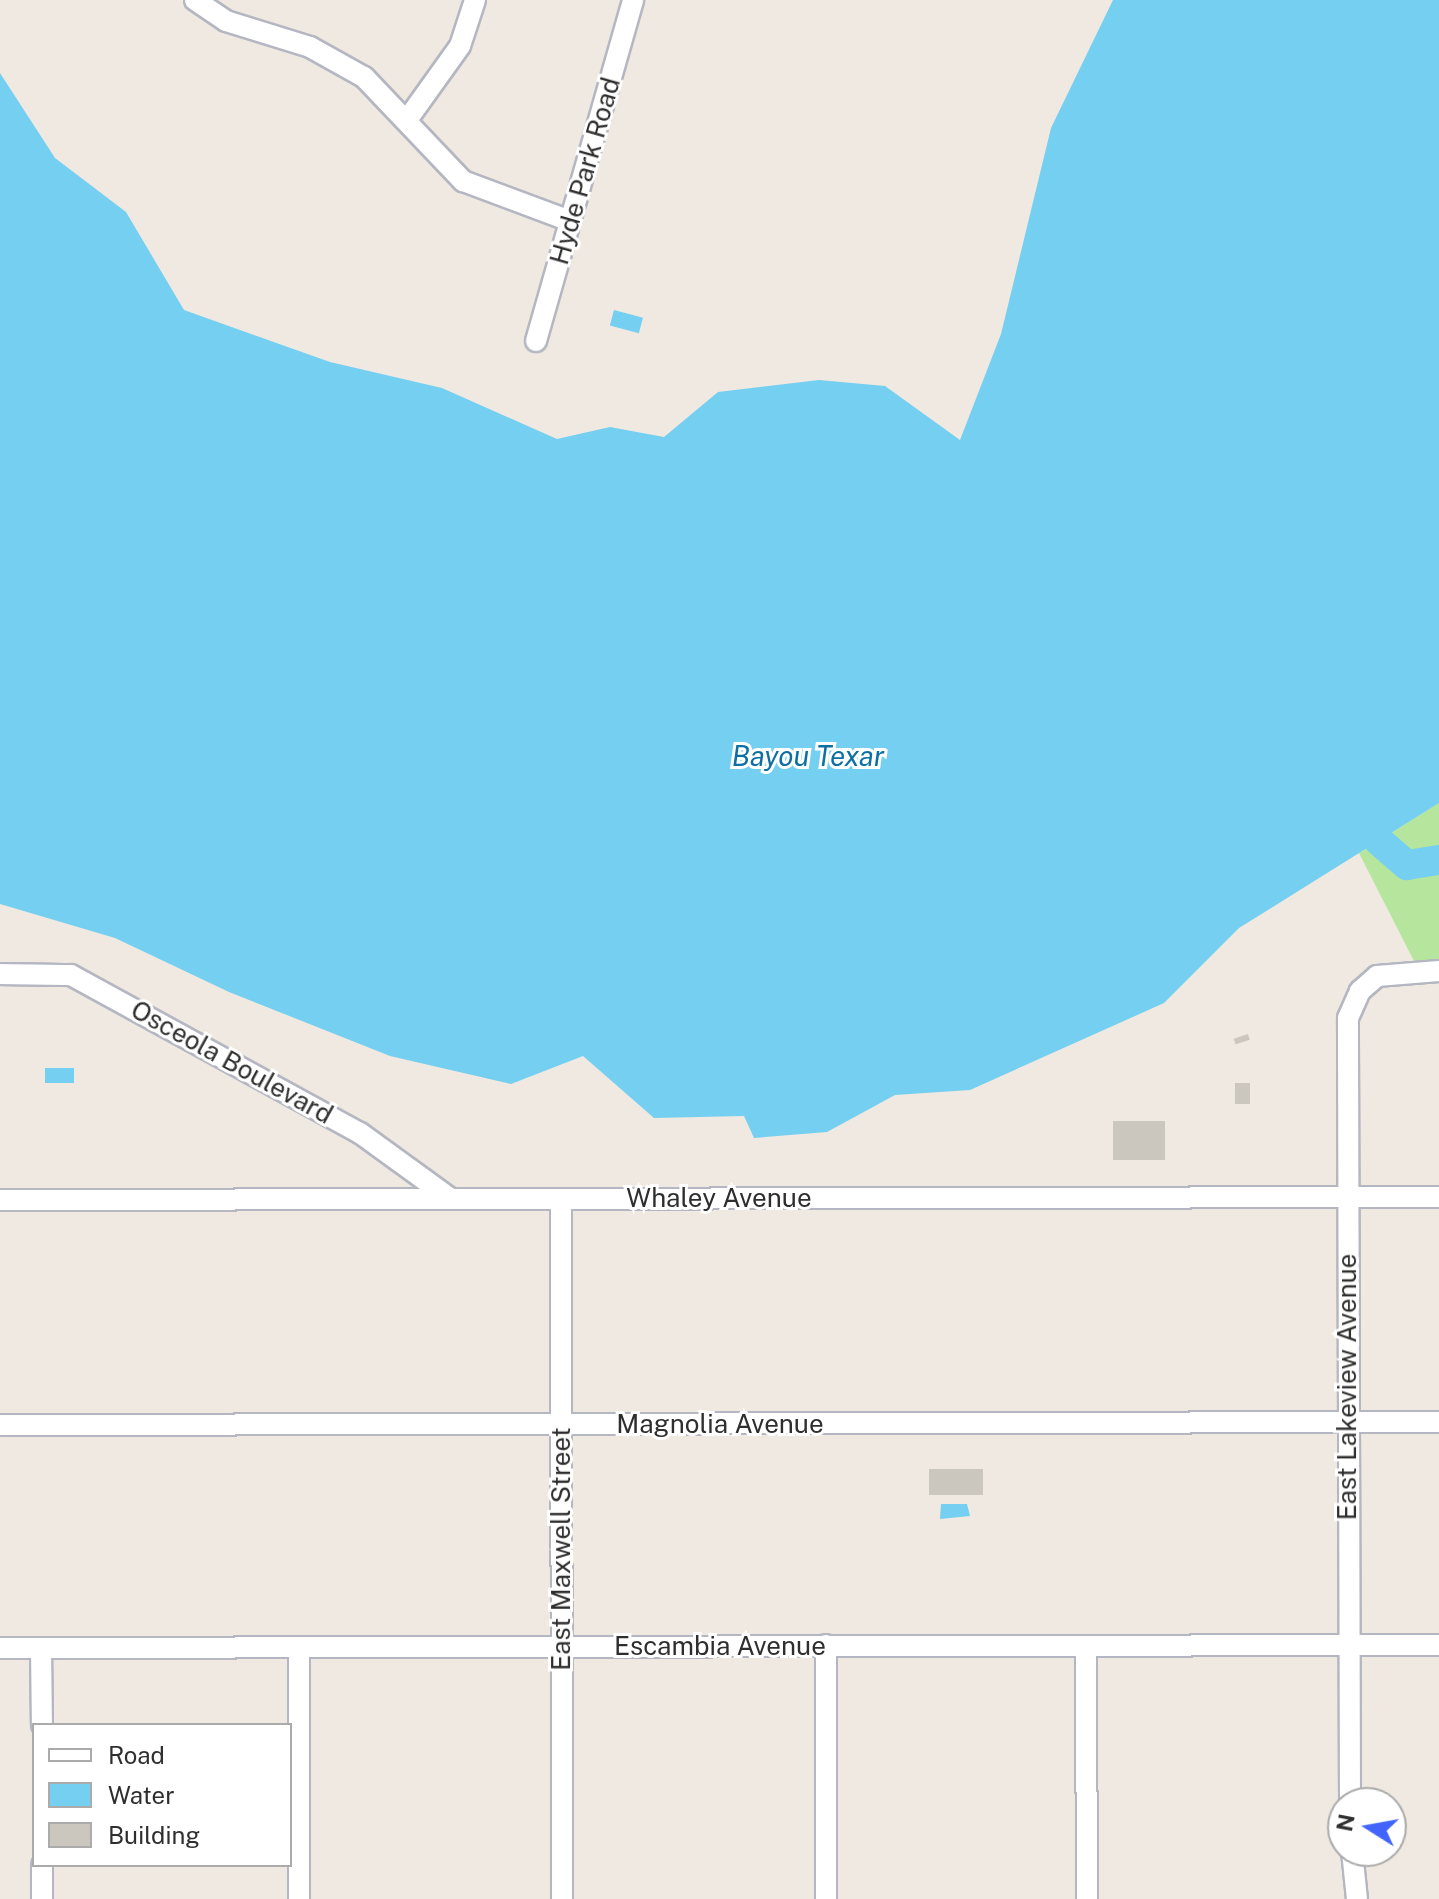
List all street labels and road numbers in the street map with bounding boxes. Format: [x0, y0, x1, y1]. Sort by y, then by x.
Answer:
street label: Hyde Park Road [543, 74, 627, 268]
street label: Osceola Boulevard [126, 994, 338, 1130]
street label: Whaley Avenue [626, 1182, 812, 1214]
street label: East Lakeview Avenue [1331, 1254, 1363, 1520]
street label: Magnolia Avenue [616, 1408, 824, 1440]
street label: East Maxwell Street [545, 1427, 577, 1671]
street label: Escambia Avenue [614, 1630, 826, 1662]

